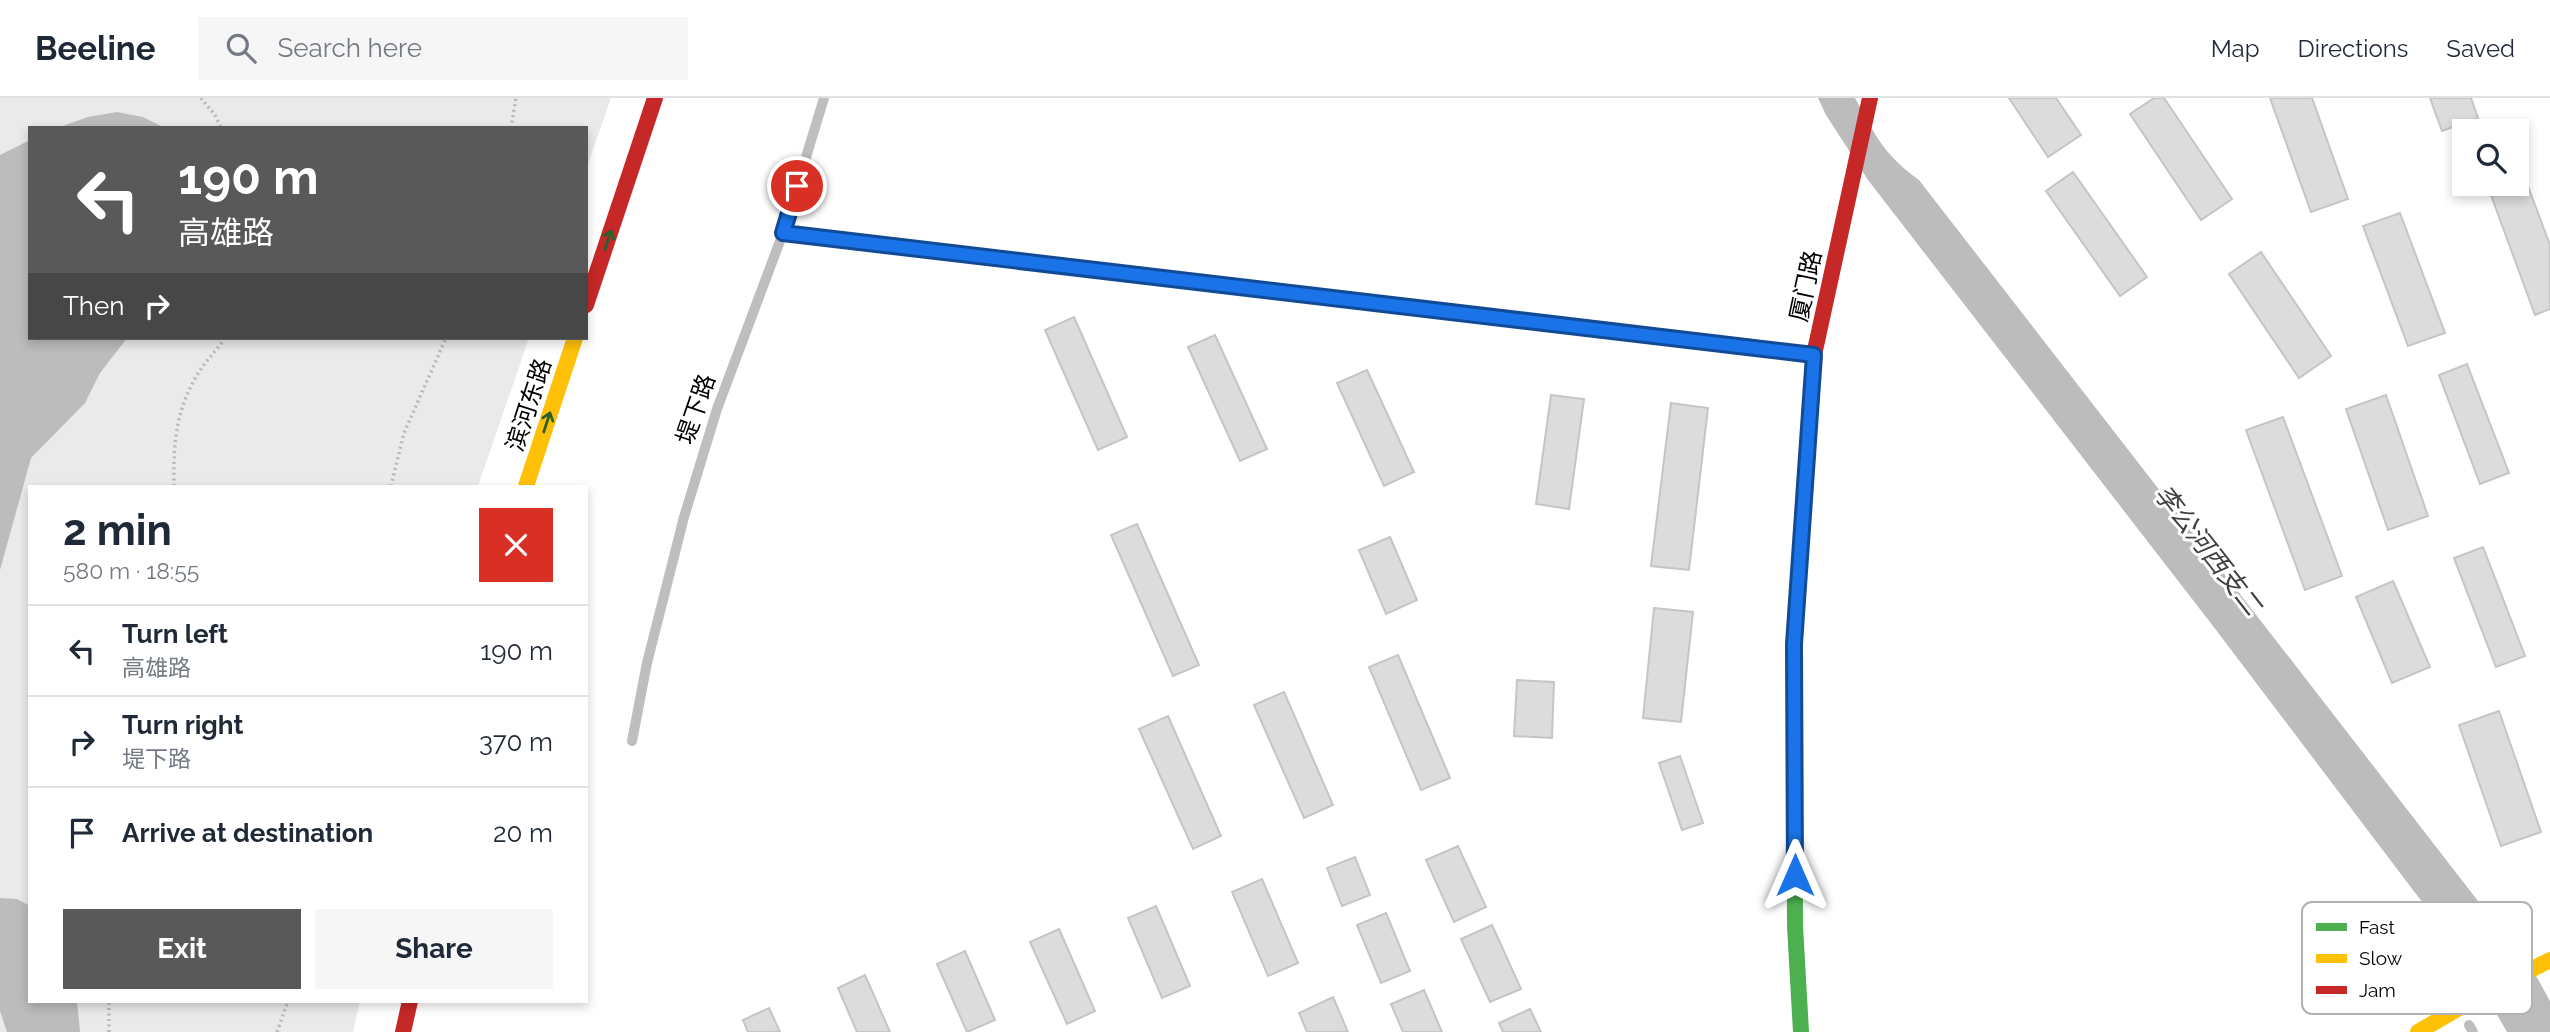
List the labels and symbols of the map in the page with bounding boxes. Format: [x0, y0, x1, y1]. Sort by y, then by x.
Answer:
pin [767, 156, 827, 216]
one-way arrow [602, 229, 615, 251]
street label: 厦门路 [1784, 248, 1827, 324]
street label: 滨河东路 [500, 355, 557, 455]
street label: 堤下路 [670, 370, 721, 448]
one-way arrow [542, 411, 554, 433]
water label: 李公河西支二 [2148, 479, 2268, 621]
position arrow [1758, 838, 1832, 912]
legend [2302, 902, 2532, 1014]
text: Fast [2359, 916, 2395, 938]
text: Slow [2359, 947, 2403, 969]
text: Jam [2359, 979, 2396, 1001]

